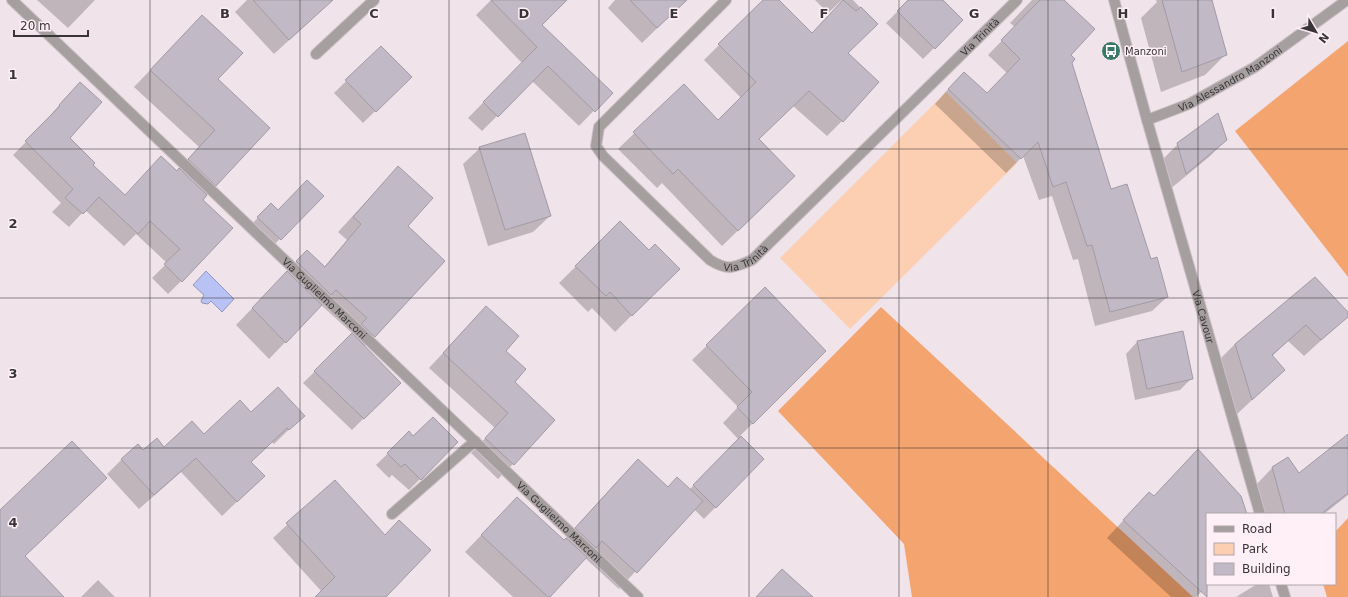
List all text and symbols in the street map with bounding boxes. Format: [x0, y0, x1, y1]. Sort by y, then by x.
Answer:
text: B [220, 6, 230, 21]
text: C [369, 6, 379, 21]
text: D [519, 6, 530, 21]
text: E [670, 6, 678, 21]
text: F [820, 6, 828, 21]
text: G [969, 6, 979, 21]
text: H [1118, 6, 1128, 21]
text: I [1271, 6, 1275, 21]
scale bar [14, 12, 88, 38]
north arrow [1296, 12, 1336, 52]
street label: Via Trinità [958, 15, 1001, 58]
text: 20 m [20, 19, 51, 33]
text: N [1316, 30, 1331, 45]
bus stop icon: Manzoni [1100, 40, 1122, 62]
street label: Via Alessandro Manzoni [1177, 44, 1284, 113]
place label: Manzoni [1125, 46, 1167, 57]
text: 1 [8, 67, 18, 82]
text: 2 [8, 216, 18, 231]
street label: Via Trinità [723, 242, 770, 273]
street label: Via Guglielmo Marconi [280, 255, 369, 341]
street label: Via Cavour [1191, 289, 1216, 345]
text: 3 [8, 366, 18, 381]
street label: Via Guglielmo Marconi [515, 479, 603, 564]
legend [1206, 513, 1336, 585]
text: 4 [8, 515, 18, 530]
text: Road [1242, 522, 1272, 536]
text: Park [1242, 542, 1268, 556]
text: Building [1242, 562, 1291, 576]

